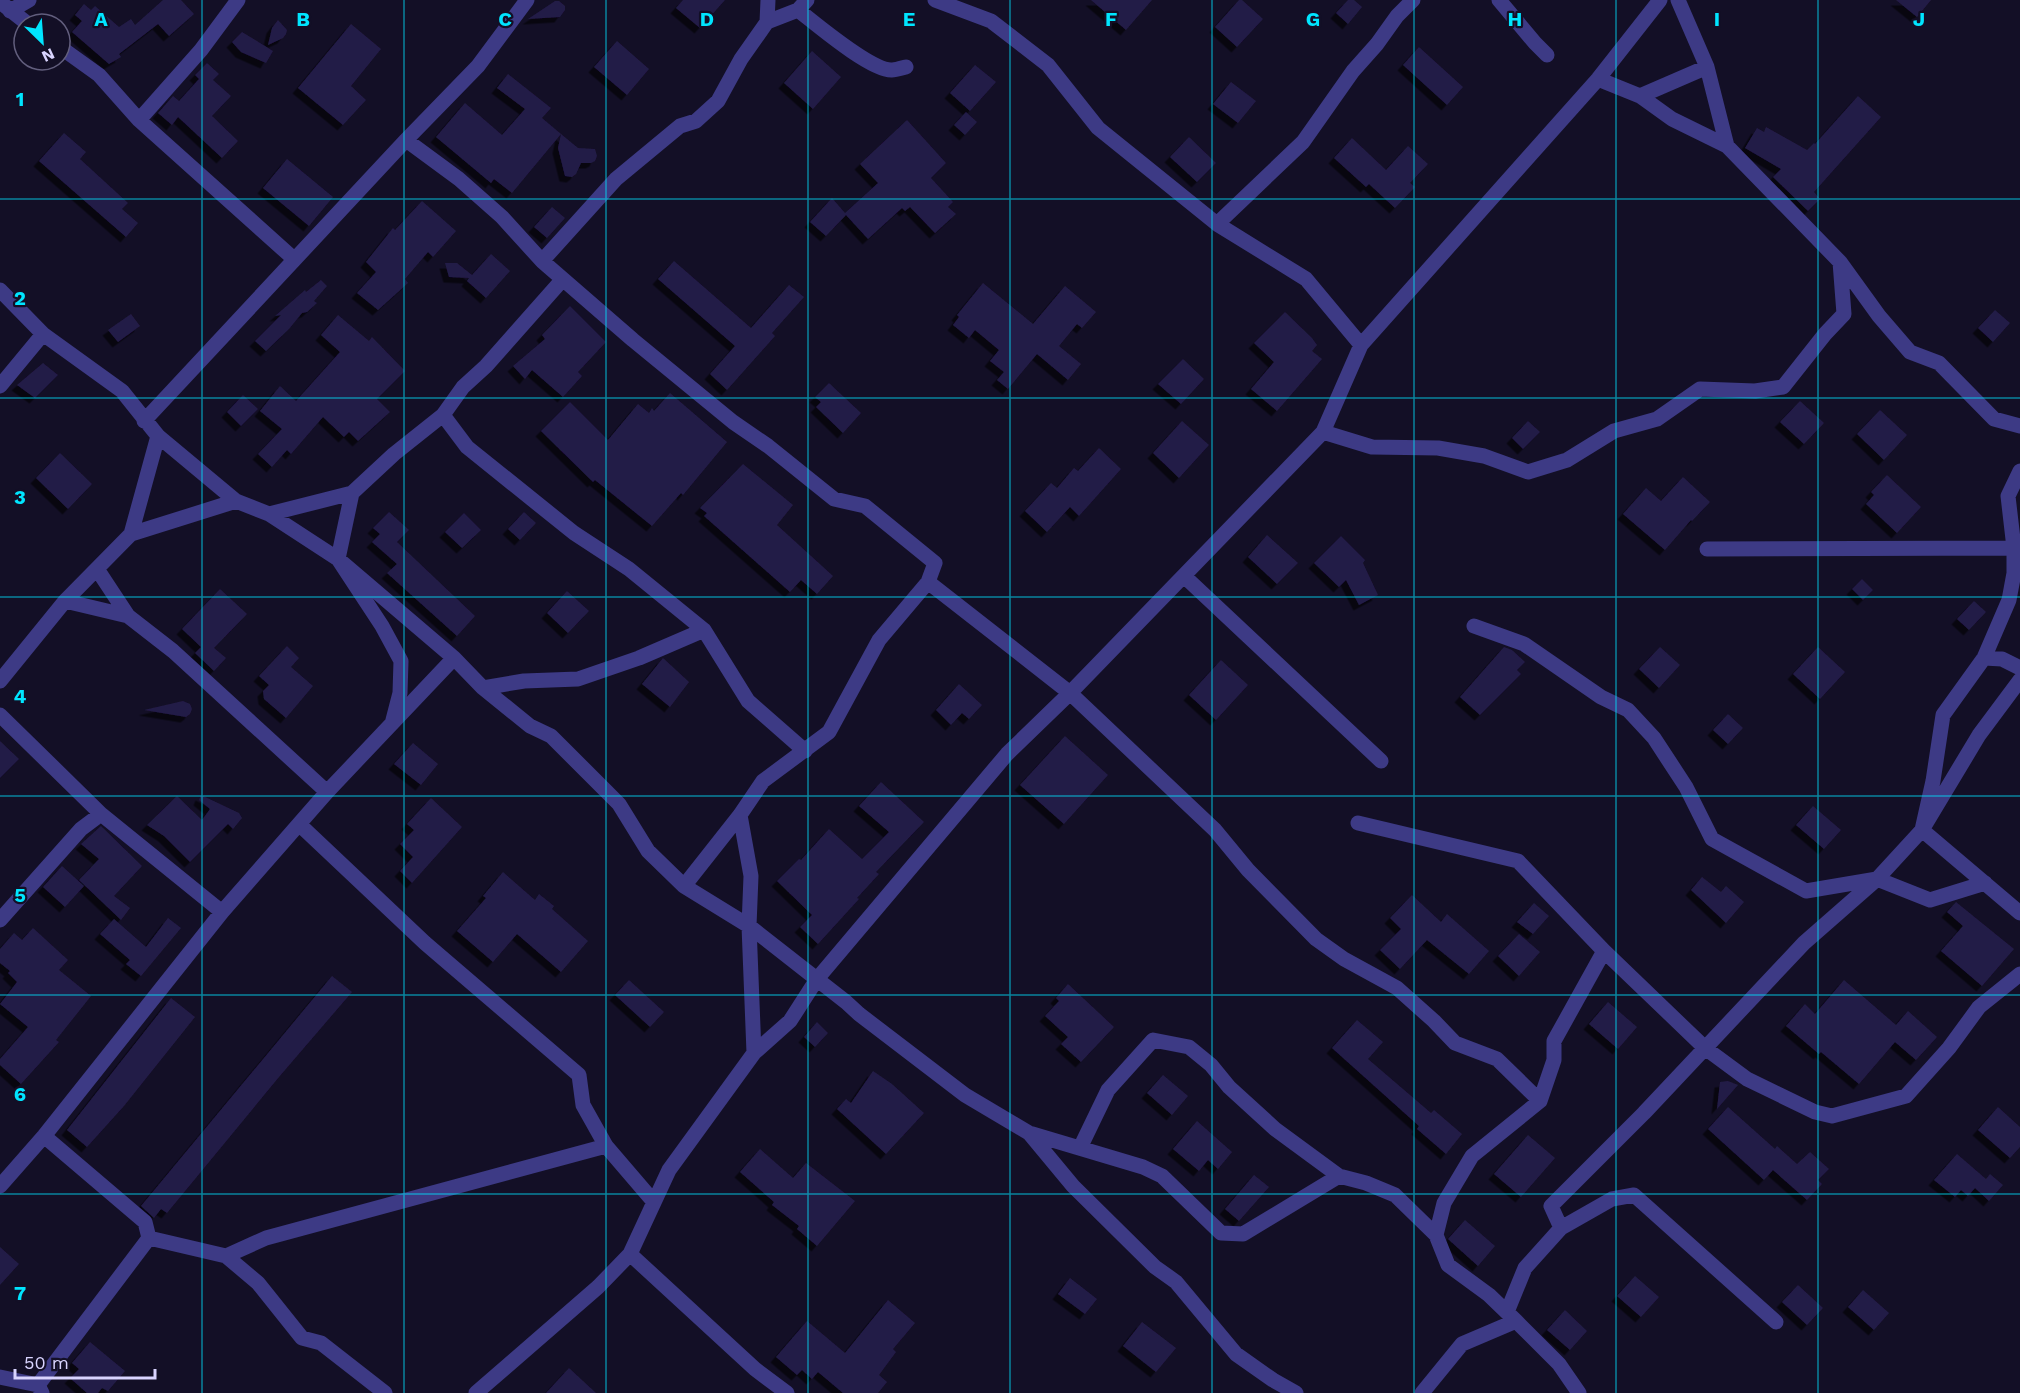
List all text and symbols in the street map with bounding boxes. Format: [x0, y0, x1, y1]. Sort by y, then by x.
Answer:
text: A [94, 7, 108, 31]
text: B [296, 7, 310, 31]
text: C [498, 7, 512, 31]
text: D [700, 7, 714, 31]
text: E [903, 7, 915, 31]
text: F [1105, 7, 1117, 31]
text: G [1306, 7, 1320, 31]
text: H [1508, 7, 1522, 31]
text: I [1714, 7, 1720, 31]
text: J [1913, 7, 1925, 31]
north arrow [12, 12, 72, 72]
text: N [39, 44, 58, 66]
text: 1 [16, 87, 24, 111]
text: 2 [14, 286, 26, 310]
text: 3 [14, 485, 26, 509]
text: 4 [14, 684, 27, 708]
text: 5 [14, 883, 26, 907]
text: 6 [14, 1082, 26, 1106]
text: 7 [14, 1281, 26, 1305]
scale bar [15, 1342, 154, 1380]
text: 50 m [24, 1352, 69, 1373]

